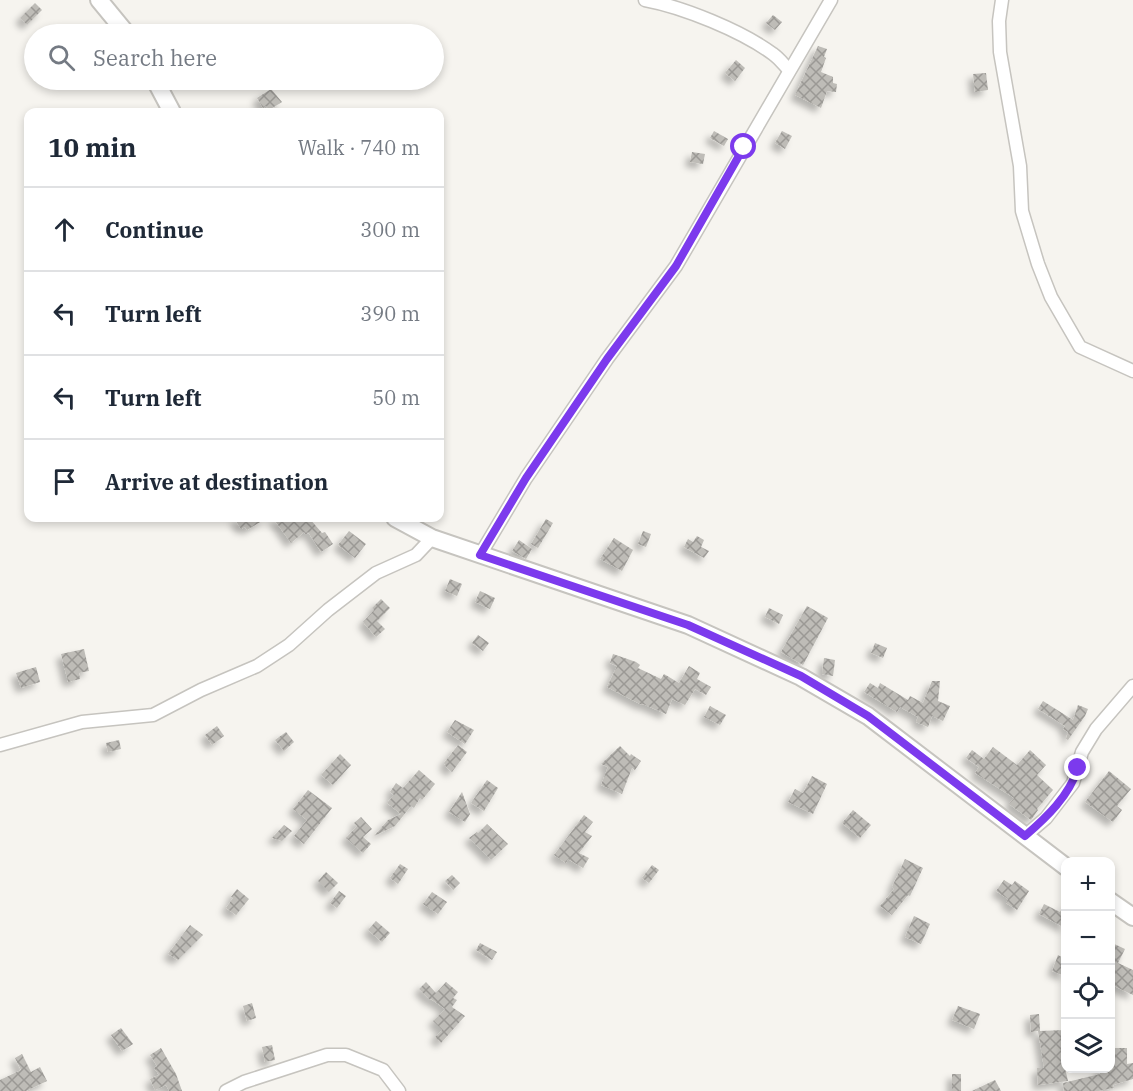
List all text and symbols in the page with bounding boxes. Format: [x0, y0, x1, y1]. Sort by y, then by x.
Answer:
search box [24, 24, 444, 90]
icon: search [45, 41, 78, 74]
text: Search here [93, 43, 217, 72]
text: 10 min [48, 130, 136, 164]
route start [730, 133, 756, 159]
text: Walk · 740 m [298, 134, 420, 161]
icon: ahead [48, 213, 81, 246]
text: Continue [105, 215, 204, 244]
text: 300 m [360, 216, 420, 243]
icon: left [48, 297, 81, 330]
text: Turn left [105, 299, 201, 328]
text: 390 m [360, 300, 420, 327]
icon: left [48, 381, 81, 414]
text: Turn left [105, 383, 201, 412]
text: 50 m [372, 384, 420, 411]
icon: arrive [48, 465, 81, 498]
text: Arrive at destination [105, 467, 328, 496]
route end [1064, 754, 1090, 780]
map controls [1061, 857, 1115, 1073]
button: + [1061, 857, 1115, 911]
button: − [1061, 911, 1115, 965]
button: locate [1061, 965, 1115, 1019]
button: layers [1061, 1019, 1115, 1073]

